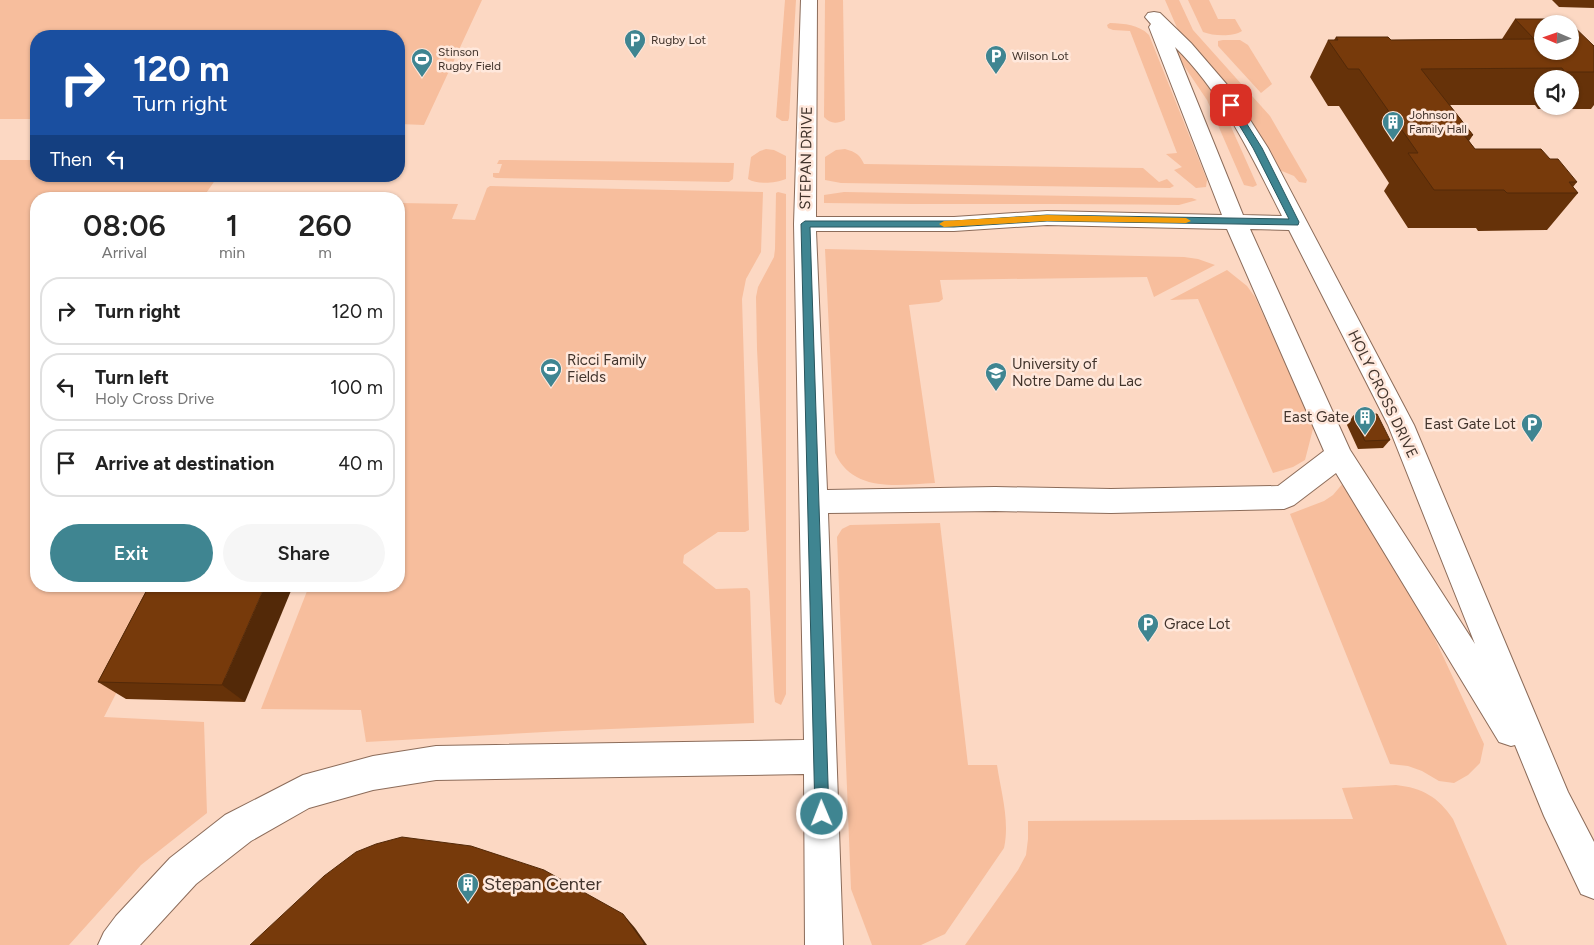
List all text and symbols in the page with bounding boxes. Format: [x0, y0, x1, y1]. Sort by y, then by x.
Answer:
north arrow [1534, 15, 1579, 60]
map controls [1534, 15, 1579, 115]
parking icon: Rugby Lot [623, 28, 647, 59]
place label: Rugby Lot [651, 33, 707, 47]
parking icon: Wilson Lot [984, 44, 1008, 75]
place label: Stinson Rugby Field [438, 45, 501, 73]
sports icon: Stinson Rugby Field [410, 47, 434, 78]
text: 120 m [133, 48, 230, 90]
place label: Wilson Lot [1012, 49, 1069, 63]
icon: right [50, 50, 115, 115]
button: sound [1534, 70, 1579, 115]
pin [1210, 84, 1252, 126]
text: Turn right [133, 90, 228, 117]
icon: arrive [1217, 91, 1245, 119]
street label: STEPAN DRIVE [796, 106, 816, 210]
place label: Johnson Family Hall [1409, 108, 1467, 136]
building icon: Johnson Family Hall [1381, 110, 1405, 141]
icon: left [102, 145, 130, 173]
text: Then [50, 148, 92, 171]
text: 08:06 [83, 207, 166, 244]
text: 1 [226, 207, 238, 244]
text: 260 [298, 207, 352, 244]
text: Arrival [102, 243, 147, 262]
text: min [219, 243, 245, 262]
text: m [318, 243, 332, 262]
icon: right [52, 297, 80, 325]
text: Turn right [95, 300, 181, 323]
text: 120 m [331, 300, 383, 323]
street label: HOLY CROSS DRIVE [1344, 327, 1422, 461]
place label: Ricci Family Fields [567, 351, 647, 386]
place label: University of Notre Dame du Lac [1012, 355, 1142, 390]
sports icon: Ricci Family Fields [539, 357, 563, 388]
school or university icon: University of Notre Dame du Lac [984, 361, 1008, 392]
text: Turn left [95, 366, 169, 389]
icon: left [52, 373, 80, 401]
text: 100 m [330, 376, 383, 399]
text: Holy Cross Drive [95, 389, 214, 408]
building icon: East Gate [1353, 405, 1377, 436]
place label: East Gate [1283, 408, 1349, 426]
parking icon: East Gate Lot [1520, 412, 1544, 443]
place label: East Gate Lot [1424, 415, 1516, 433]
icon: arrive [52, 449, 80, 477]
text: Arrive at destination [95, 452, 274, 475]
text: 40 m [338, 452, 383, 475]
button: Exit [50, 524, 213, 582]
button: Share [223, 524, 385, 582]
parking icon: Grace Lot [1136, 612, 1160, 643]
place label: Grace Lot [1164, 615, 1231, 633]
position arrow [795, 787, 847, 839]
building icon: Stepan Center [456, 872, 480, 903]
place label: Stepan Center [484, 873, 601, 895]

